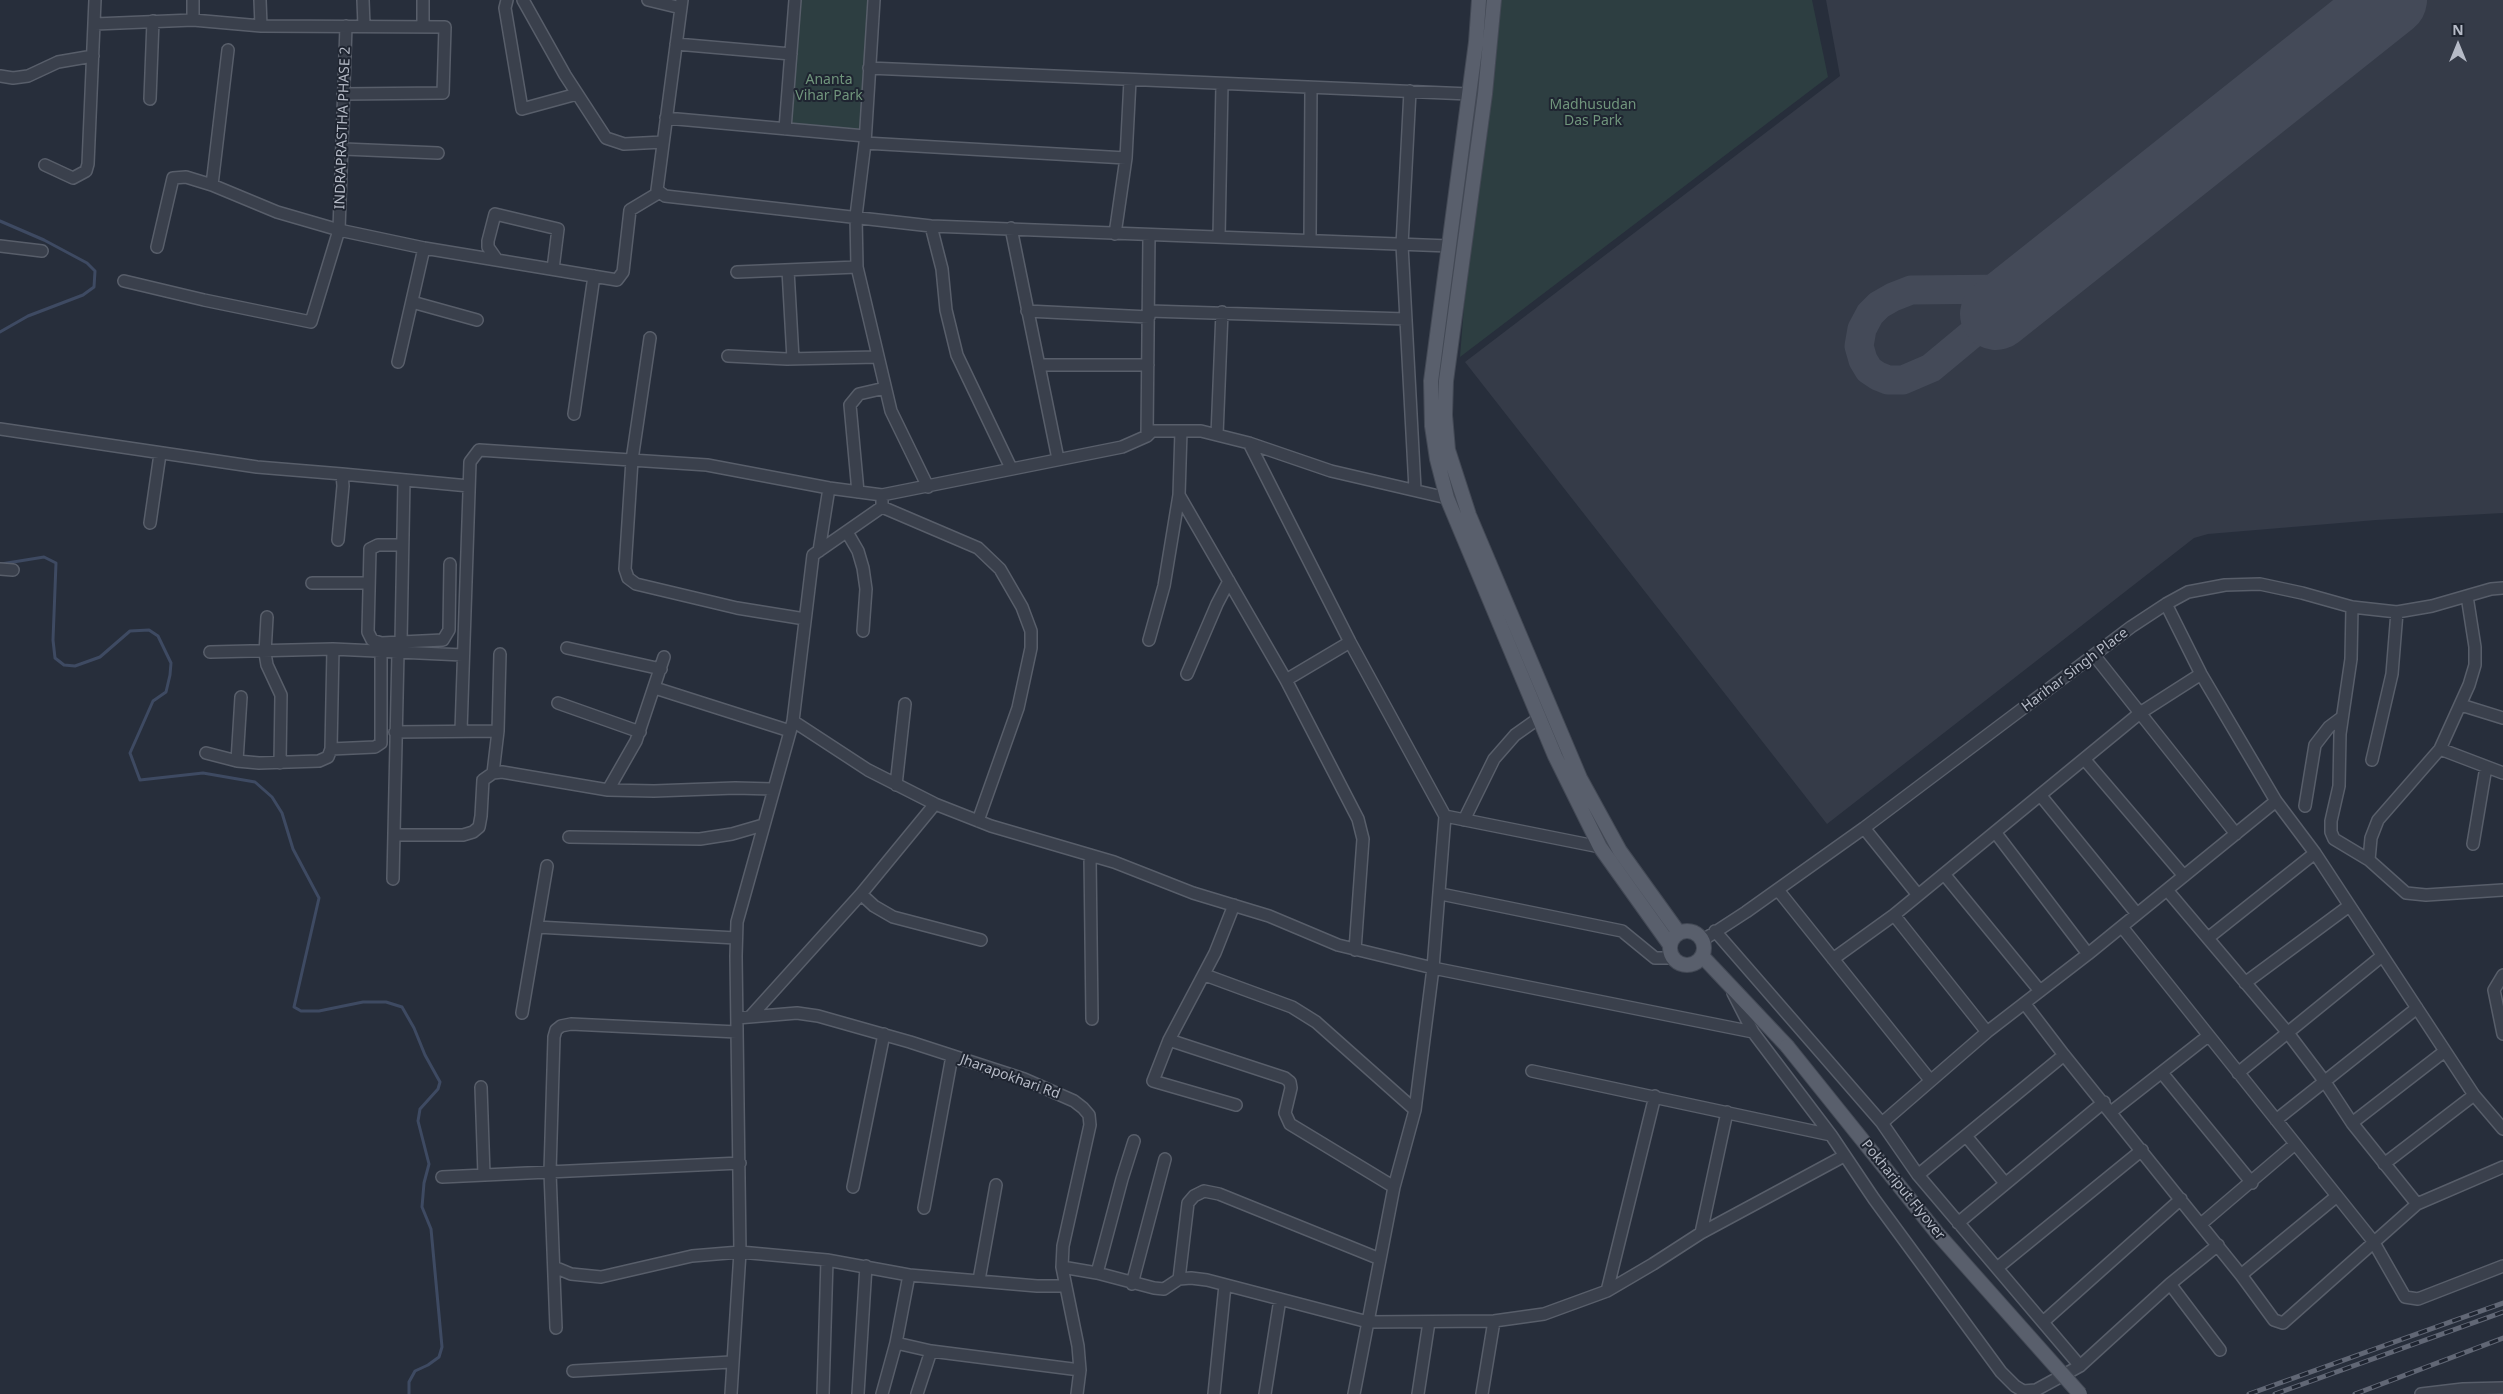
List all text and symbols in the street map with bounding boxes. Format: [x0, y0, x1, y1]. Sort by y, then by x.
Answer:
north arrow [2433, 20, 2483, 70]
text: N [2452, 20, 2464, 39]
street label: INDRAPRASTHA PHASE 2 [332, 46, 354, 210]
park label: Ananta Vihar Park [795, 72, 863, 104]
park label: Madhusudan Das Park [1550, 97, 1636, 130]
street label: Harihar Singh Place [2018, 624, 2132, 716]
street label: Jharapokhari Rd [958, 1051, 1062, 1103]
street label: Pokhariput Flyover [1858, 1137, 1948, 1243]

